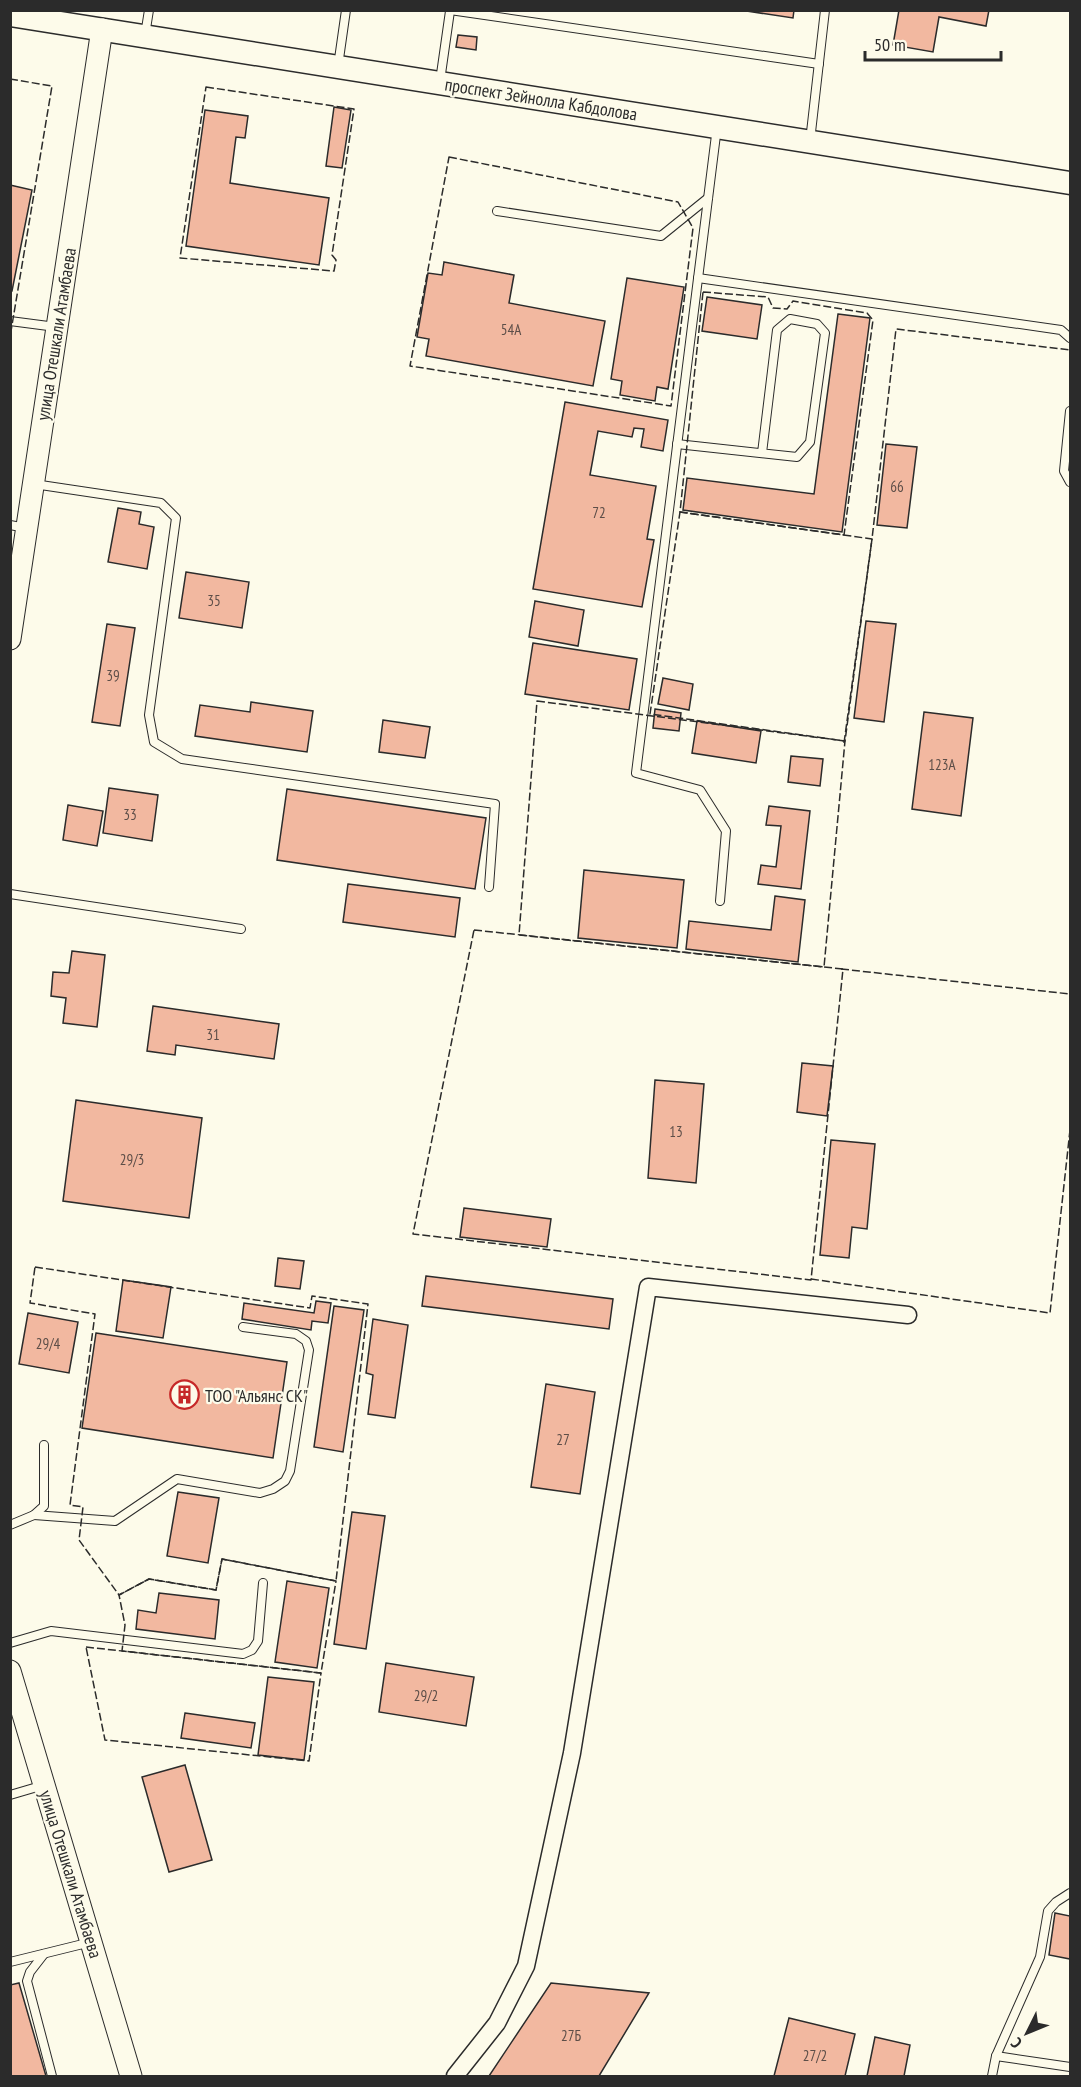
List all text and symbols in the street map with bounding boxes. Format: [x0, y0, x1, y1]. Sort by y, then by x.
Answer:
scale bar [865, 24, 1002, 62]
text: 50 m [874, 33, 906, 56]
street label: проспект Зейнолла Кабдолова [443, 72, 639, 126]
street label: улица Отешкали Атамбаева [31, 246, 81, 422]
house number: 54А [501, 320, 522, 339]
house number: 66 [890, 477, 904, 496]
house number: 72 [592, 503, 606, 522]
house number: 35 [207, 591, 221, 610]
house number: 39 [106, 666, 120, 685]
house number: 123А [928, 755, 957, 774]
house number: 33 [123, 805, 137, 824]
house number: 31 [206, 1025, 220, 1044]
house number: 13 [669, 1122, 683, 1141]
house number: 29/3 [120, 1150, 144, 1169]
house number: 29/4 [36, 1334, 61, 1353]
building icon: ТОО "Альянс СК" [168, 1379, 200, 1411]
place label: ТОО "Альянс СК" [205, 1384, 308, 1407]
house number: 27 [556, 1430, 570, 1449]
house number: 29/2 [414, 1686, 438, 1705]
street label: улица Отешкали Атамбаева [35, 1787, 107, 1961]
north arrow [997, 2003, 1057, 2063]
house number: 27Б [561, 2026, 581, 2045]
text: С [1006, 2033, 1026, 2053]
house number: 27/2 [803, 2046, 827, 2065]

